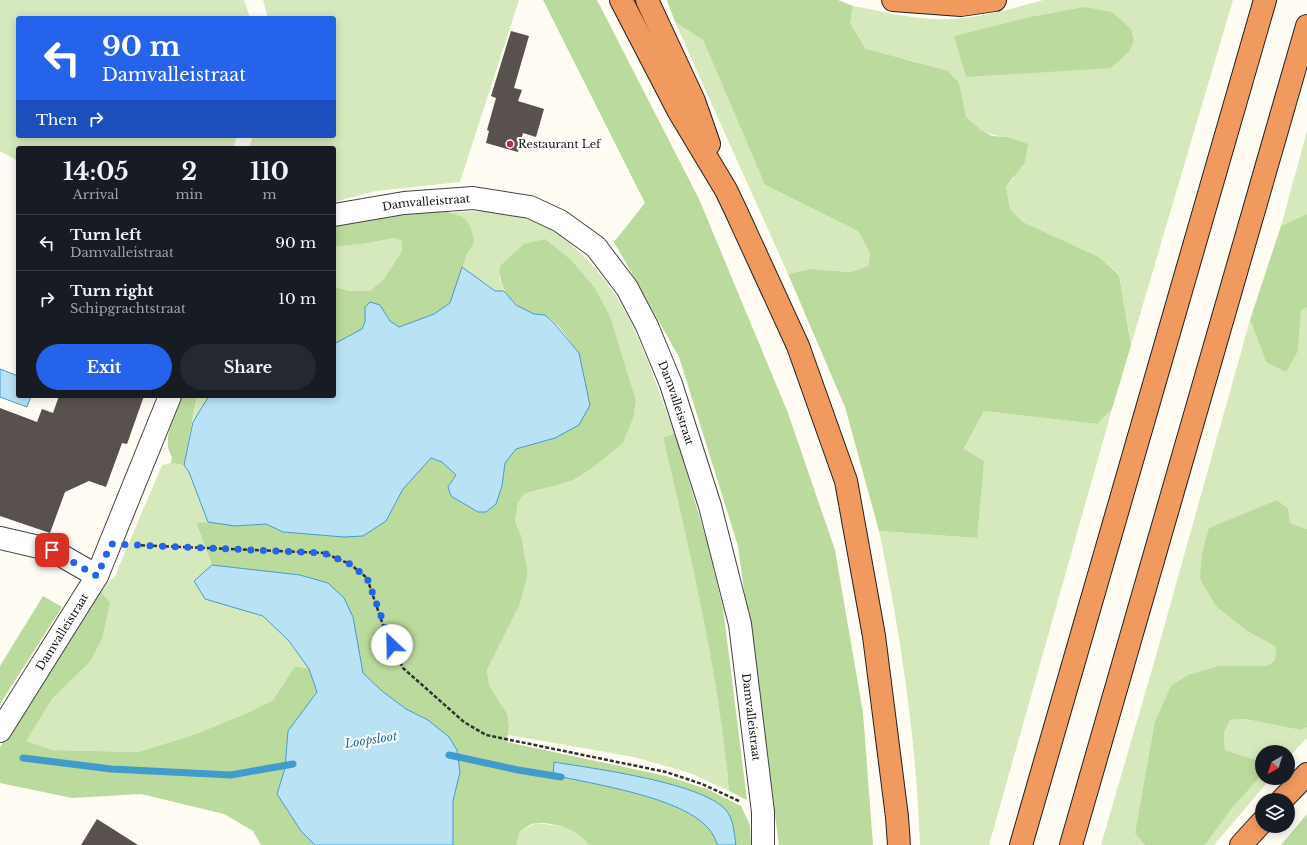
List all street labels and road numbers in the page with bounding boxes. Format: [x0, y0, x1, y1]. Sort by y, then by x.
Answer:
street label: Damvalleistraat [381, 191, 471, 214]
street label: Damvalleistraat [655, 359, 697, 447]
street label: Damvalleistraat [33, 590, 92, 673]
street label: Damvalleistraat [739, 672, 764, 762]

